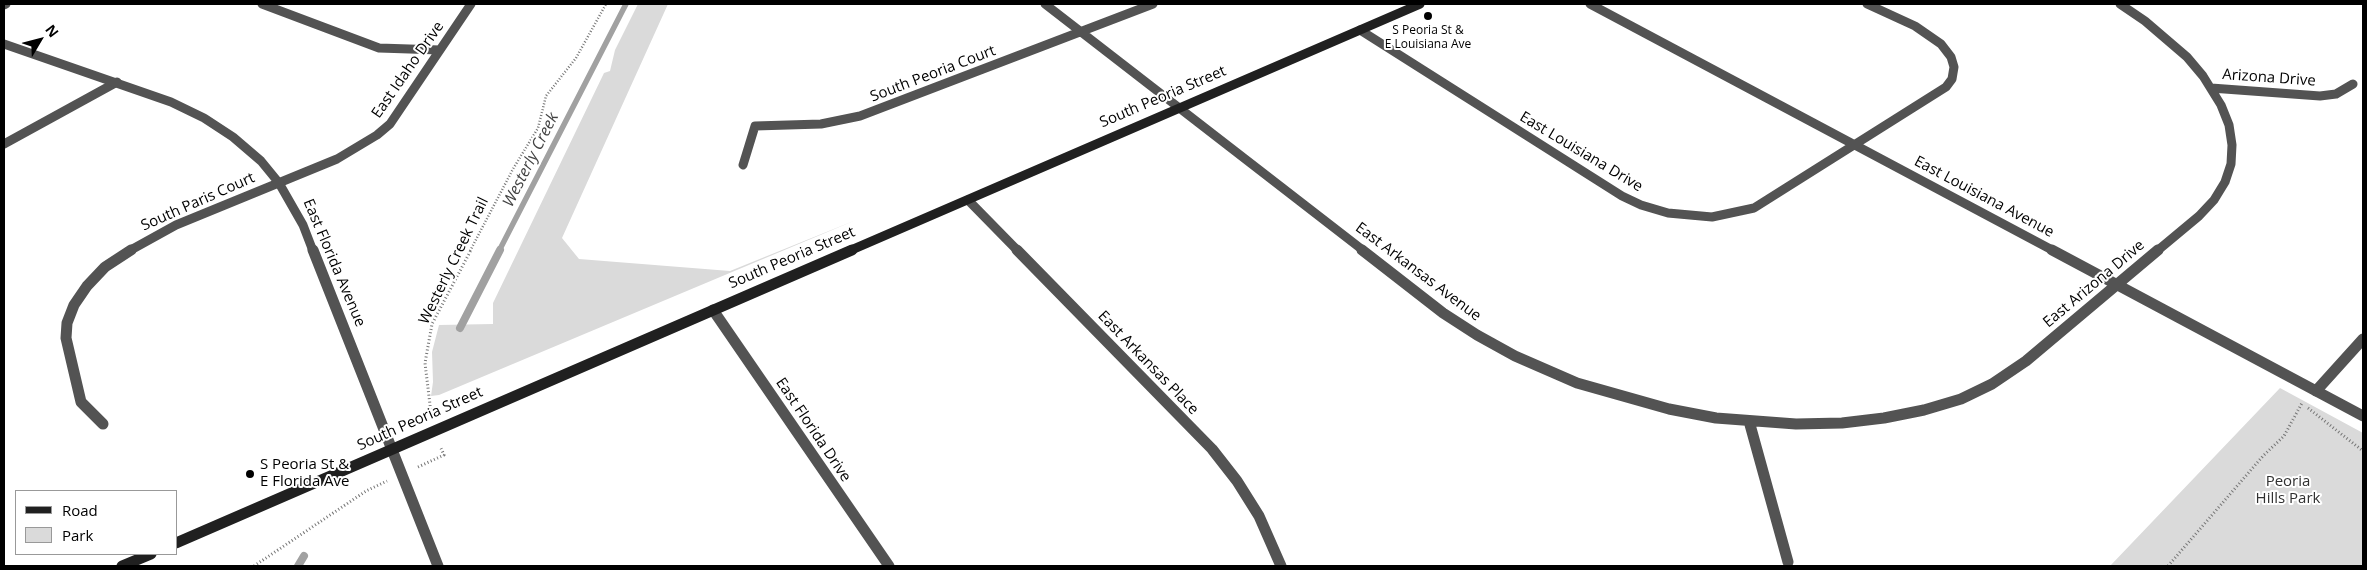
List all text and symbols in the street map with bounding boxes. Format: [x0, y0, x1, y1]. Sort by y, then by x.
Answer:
marker: S Peoria St & E Louisiana Ave [1422, 10, 1434, 22]
north arrow [15, 15, 65, 65]
street label: East Idaho Drive [368, 18, 448, 122]
text: N [41, 20, 63, 41]
place label: S Peoria St & E Louisiana Ave [1385, 24, 1471, 52]
street label: South Peoria Court [868, 42, 998, 106]
street label: South Peoria Street [1097, 62, 1229, 132]
street label: Arizona Drive [2222, 66, 2316, 90]
street label: East Louisiana Drive [1516, 108, 1646, 196]
water label: Westerly Creek [499, 110, 563, 210]
street label: East Louisiana Avenue [1911, 152, 2057, 242]
street label: South Paris Court [138, 169, 258, 235]
street label: Westerly Creek Trail [415, 195, 493, 327]
street label: East Florida Avenue [299, 196, 369, 330]
street label: East Arkansas Avenue [1352, 219, 1484, 325]
street label: South Peoria Street [726, 223, 858, 293]
street label: East Arizona Drive [2040, 236, 2148, 332]
street label: East Arkansas Place [1094, 307, 1202, 419]
street label: East Florida Drive [772, 375, 854, 485]
street label: South Peoria Street [354, 383, 486, 455]
place label: S Peoria St & E Florida Ave [260, 456, 350, 491]
marker: S Peoria St & E Florida Ave [244, 468, 256, 480]
park label: Peoria Hills Park [2256, 473, 2320, 508]
legend [15, 490, 178, 555]
text: Road [62, 500, 98, 520]
text: Park [62, 525, 93, 545]

